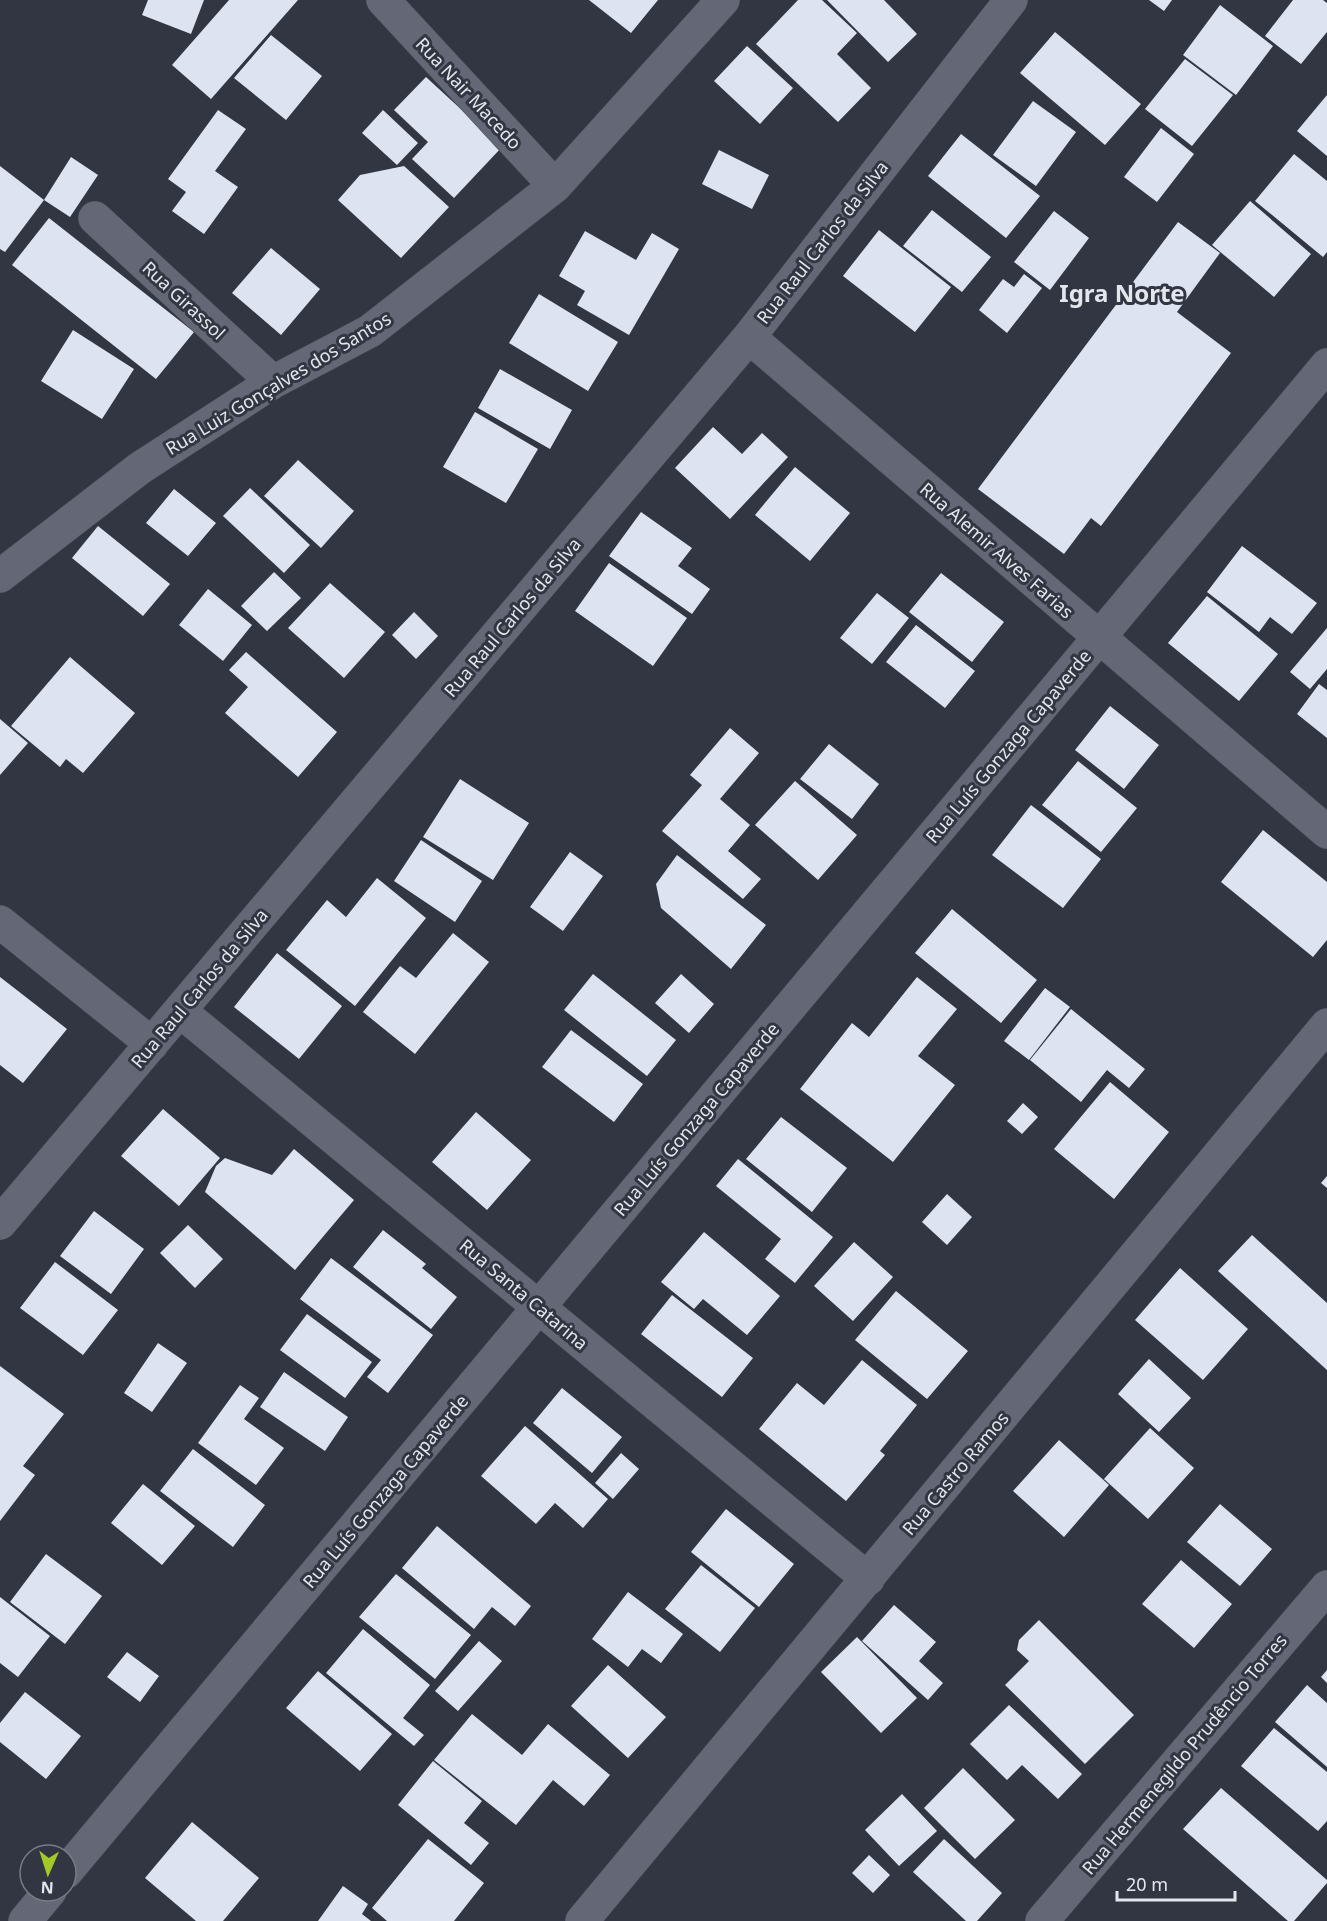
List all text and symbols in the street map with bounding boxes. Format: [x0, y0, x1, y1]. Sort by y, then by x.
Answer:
street label: Rua Nair Macedo [411, 32, 527, 154]
street label: Rua Raul Carlos da Silva [751, 155, 893, 329]
street label: Rua Girassol [137, 255, 231, 345]
district label: Igra Norte [1059, 276, 1185, 309]
street label: Rua Luiz Gonçalves dos Santos [161, 306, 395, 460]
street label: Rua Alemir Alves Farias [915, 477, 1079, 623]
street label: Rua Raul Carlos da Silva [438, 532, 586, 702]
street label: Rua Luís Gonzaga Capaverde [920, 644, 1096, 848]
street label: Rua Raul Carlos da Silva [125, 903, 273, 1073]
street label: Rua Luís Gonzaga Capaverde [608, 1017, 784, 1221]
street label: Rua Santa Catarina [455, 1233, 593, 1355]
street label: Rua Luís Gonzaga Capaverde [297, 1389, 473, 1593]
street label: Rua Castro Ramos [896, 1406, 1014, 1540]
street label: Rua Hermenegildo Prudêncio Torres [1076, 1629, 1292, 1879]
north arrow [18, 1843, 78, 1903]
scale bar [1117, 1864, 1236, 1902]
text: 20 m [1126, 1872, 1168, 1896]
text: N [40, 1877, 54, 1899]

